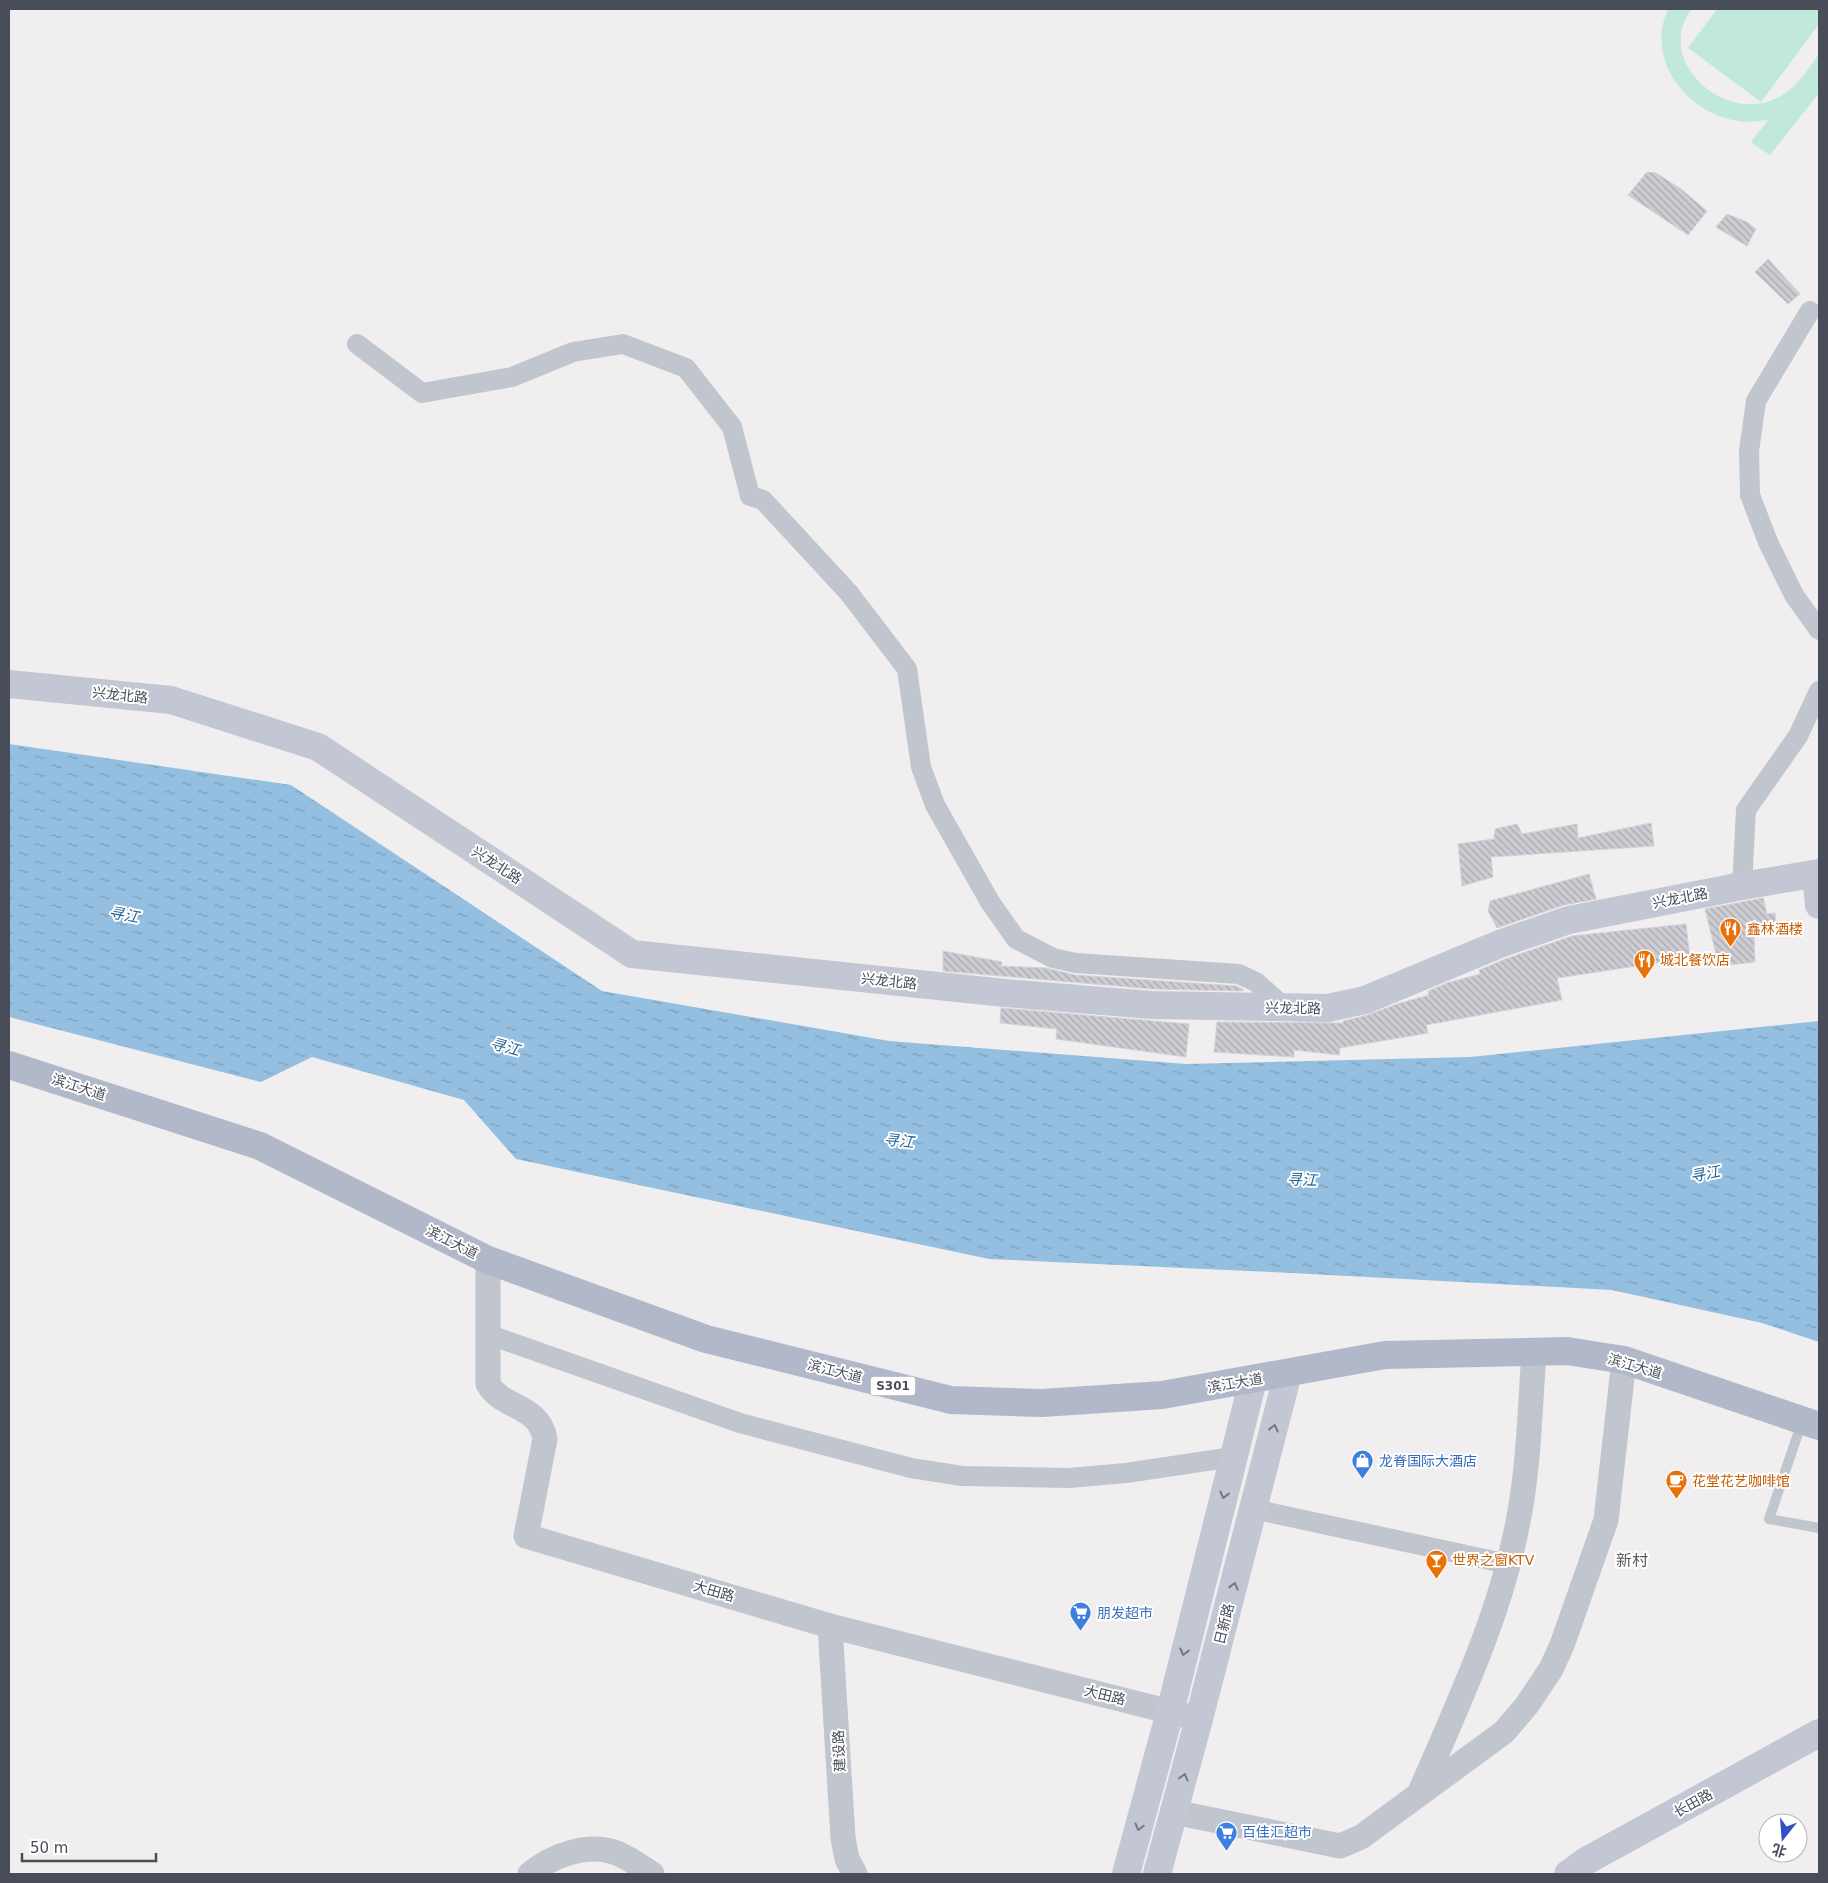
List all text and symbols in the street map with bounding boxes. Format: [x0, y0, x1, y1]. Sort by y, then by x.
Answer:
street label: 兴龙北路 [91, 684, 149, 706]
street label: 兴龙北路 [469, 843, 525, 887]
street label: 兴龙北路 [1651, 885, 1709, 911]
water label: 寻江 [108, 904, 142, 927]
restaurant icon: 鑫林酒楼 [1719, 917, 1743, 948]
place label: 鑫林酒楼 [1747, 921, 1803, 937]
restaurant icon: 城北餐饮店 [1632, 948, 1656, 979]
place label: 城北餐饮店 [1660, 952, 1730, 968]
street label: 兴龙北路 [860, 970, 918, 992]
street label: 兴龙北路 [1265, 1000, 1321, 1016]
water label: 寻江 [488, 1034, 524, 1060]
street label: 滨江大道 [50, 1071, 108, 1103]
water label: 寻江 [883, 1130, 917, 1152]
water label: 寻江 [1689, 1162, 1723, 1186]
water label: 寻江 [1287, 1170, 1319, 1190]
street label: 滨江大道 [423, 1222, 481, 1262]
street label: 滨江大道 [1606, 1351, 1664, 1381]
street label: 滨江大道 [806, 1356, 864, 1386]
street label: 滨江大道 [1206, 1370, 1264, 1396]
road number: S301 [870, 1376, 916, 1395]
one-way arrow [1268, 1424, 1279, 1433]
shop icon: 龙脊国际大酒店 [1351, 1449, 1375, 1480]
place label: 龙脊国际大酒店 [1379, 1453, 1477, 1469]
cafe icon: 花堂花艺咖啡馆 [1664, 1469, 1688, 1500]
place label: 花堂花艺咖啡馆 [1692, 1473, 1790, 1489]
one-way arrow [1219, 1490, 1230, 1499]
bar icon: 世界之窗KTV [1424, 1548, 1448, 1579]
district label: 新村 [1616, 1551, 1648, 1570]
place label: 世界之窗KTV [1452, 1552, 1535, 1568]
street label: 大田路 [692, 1578, 736, 1604]
one-way arrow [1228, 1582, 1238, 1590]
supermarket icon: 朋发超市 [1069, 1601, 1093, 1632]
street label: 日新路 [1211, 1602, 1237, 1646]
place label: 朋发超市 [1097, 1605, 1153, 1621]
one-way arrow [1180, 1648, 1190, 1656]
street label: 大田路 [1083, 1682, 1127, 1708]
street label: 建设路 [830, 1730, 848, 1772]
one-way arrow [1178, 1773, 1188, 1781]
street label: 长田路 [1671, 1786, 1715, 1820]
north arrow [1758, 1813, 1808, 1863]
supermarket icon: 百佳汇超市 [1214, 1820, 1238, 1851]
one-way arrow [1134, 1822, 1145, 1831]
place label: 百佳汇超市 [1242, 1824, 1312, 1840]
scale bar [22, 1830, 156, 1862]
text: 50 m [30, 1839, 68, 1857]
text: 北 [1770, 1841, 1788, 1860]

